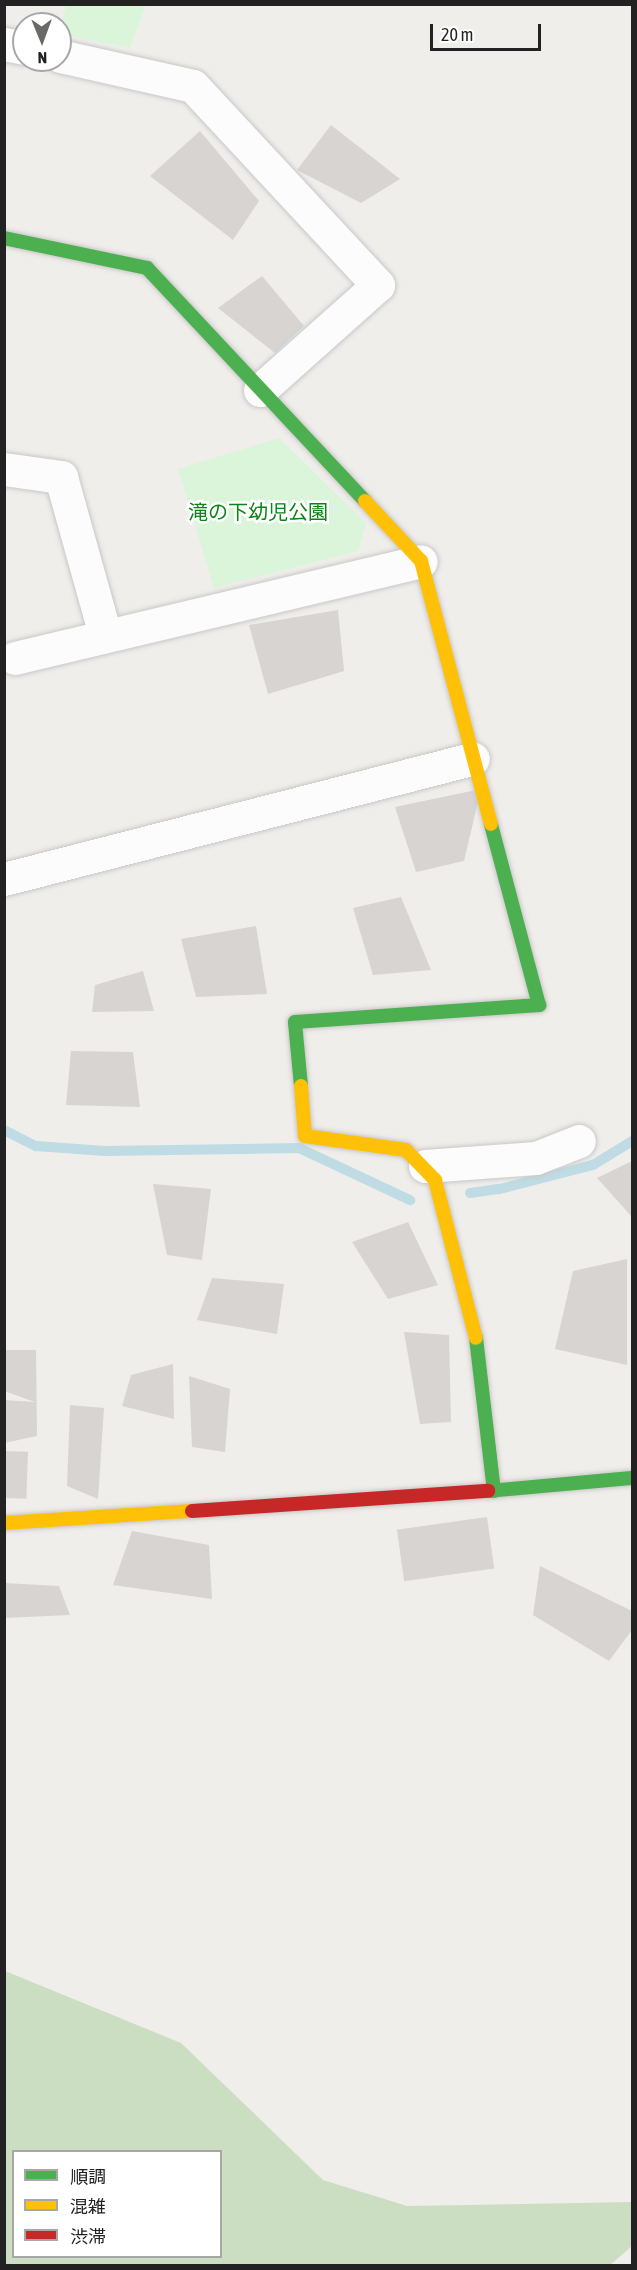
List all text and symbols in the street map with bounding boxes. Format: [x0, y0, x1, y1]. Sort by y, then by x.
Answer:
north arrow [12, 12, 72, 72]
scale bar [433, 12, 544, 50]
text: 20 m [441, 24, 473, 45]
text: N [37, 49, 47, 67]
park label: 滝の下幼児公園 [188, 499, 328, 523]
legend [12, 2150, 222, 2258]
text: 順調 [70, 2166, 106, 2187]
text: 混雑 [70, 2196, 106, 2217]
text: 渋滞 [70, 2226, 106, 2247]

